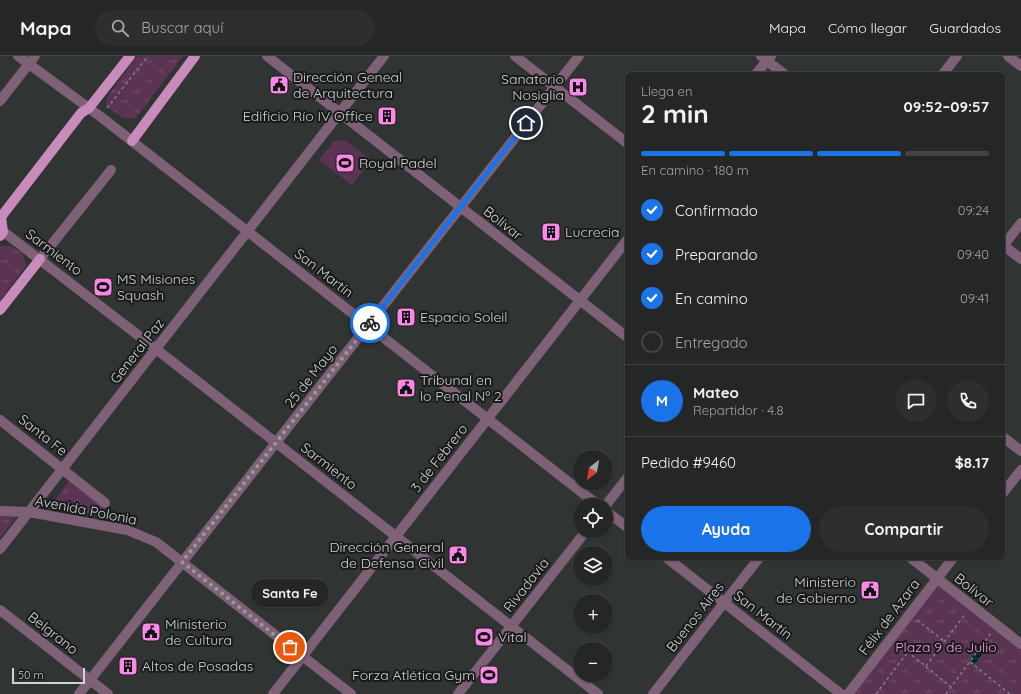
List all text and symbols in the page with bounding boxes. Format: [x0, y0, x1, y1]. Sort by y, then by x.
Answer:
search box [95, 10, 375, 46]
text: Mapa [20, 16, 71, 40]
icon: search [109, 17, 131, 39]
text: Buscar aquí [141, 18, 223, 37]
text: Mapa [769, 19, 806, 37]
text: Cómo llegar [828, 19, 907, 37]
text: Guardados [929, 19, 1001, 37]
place label: Dirección Geneal de Arquitectura [293, 68, 402, 102]
place label: Sanatorio Nosiglia [501, 70, 564, 104]
public building icon: Dirección Geneal de Arquitectura [268, 74, 290, 96]
hospital icon: Sanatorio Nosiglia [567, 76, 589, 98]
text: Llega en [641, 83, 692, 99]
text: 2 min [641, 97, 709, 130]
text: 09:52–09:57 [904, 97, 989, 116]
building icon: Edificio Río IV Office [376, 105, 398, 127]
pin [509, 106, 543, 140]
place label: Edificio Río IV Office [243, 107, 373, 125]
icon: home [515, 112, 537, 134]
sports icon: Royal Padel [334, 152, 356, 174]
place label: Royal Padel [359, 154, 437, 172]
text: En camino · 180 m [641, 162, 749, 178]
icon: check [641, 199, 663, 221]
text: Confirmado [675, 201, 758, 220]
street label: Bolívar [480, 202, 527, 244]
text: 09:24 [958, 202, 989, 218]
building icon: Lucrecia [540, 221, 562, 243]
place label: Lucrecia [565, 223, 619, 241]
street label: Sarmiento [22, 225, 86, 279]
icon: check [641, 243, 663, 265]
street label: San Martín [291, 244, 357, 302]
text: Preparando [675, 245, 758, 264]
text: 09:40 [957, 246, 989, 262]
place label: MS Misiones Squash [117, 270, 195, 304]
sports icon: MS Misiones Squash [92, 276, 114, 298]
icon: check [641, 287, 663, 309]
text: En camino [675, 289, 748, 308]
text: 09:41 [960, 290, 989, 306]
courier [350, 303, 390, 343]
building icon: Espacio Soleil [395, 306, 417, 328]
place label: Espacio Soleil [420, 308, 508, 326]
icon: bike [359, 312, 381, 334]
street label: General Paz [106, 315, 168, 387]
text: Entregado [675, 333, 748, 352]
street label: 25 de Mayo [281, 341, 341, 411]
place label: Tribunal en lo Penal Nº 2 [420, 371, 502, 405]
public building icon: Tribunal en lo Penal Nº 2 [395, 377, 417, 399]
button: chat [895, 380, 937, 422]
button: phone [947, 380, 989, 422]
text: Mateo [693, 383, 739, 402]
text: M [656, 391, 668, 410]
text: Repartidor · 4.8 [693, 402, 784, 418]
street label: Santa Fe [15, 410, 71, 460]
street label: 3 de Febrero [407, 420, 471, 496]
street label: Sarmiento [297, 438, 361, 494]
north arrow [573, 450, 613, 490]
map controls [573, 450, 613, 682]
text: Pedido #9460 [641, 453, 736, 472]
text: $8.17 [955, 453, 989, 472]
street label: Avenida Polonia [33, 491, 139, 529]
button: locate [573, 498, 613, 538]
button: Ayuda [641, 506, 811, 552]
button: Compartir [819, 506, 989, 552]
place label: Dirección General de Defensa Civil [330, 538, 444, 572]
public building icon: Dirección General de Defensa Civil [447, 544, 469, 566]
button: layers [573, 546, 613, 586]
street label: Rivadavia [499, 554, 553, 616]
street label: Bolívar [951, 569, 998, 611]
place label: Ministerio de Gobierno [776, 573, 856, 607]
street label: Félix de Azara [855, 575, 923, 659]
callout: Santa Fe [251, 579, 329, 607]
street label: Buenos Aires [662, 579, 728, 655]
public building icon: Ministerio de Gobierno [859, 579, 881, 601]
text: Santa Fe [262, 585, 318, 601]
street label: San Martín [730, 586, 796, 644]
button: + [573, 594, 613, 634]
street label: Belgrano [24, 608, 82, 658]
place label: Ministerio de Cultura [165, 615, 232, 649]
public building icon: Ministerio de Cultura [140, 621, 162, 643]
sports icon: Vital [473, 626, 495, 648]
place label: Vital [498, 628, 527, 646]
pin [273, 630, 307, 664]
icon: bag [279, 636, 301, 658]
park label: Plaza 9 de Julio [895, 638, 997, 656]
button: − [573, 642, 613, 682]
building icon: Altos de Posadas [117, 655, 139, 677]
place label: Altos de Posadas [142, 657, 253, 675]
sports icon: Forza Atlética Gym [478, 664, 500, 686]
scale bar [12, 666, 85, 685]
place label: Forza Atlética Gym [352, 666, 475, 684]
text: 50 m [18, 668, 44, 682]

